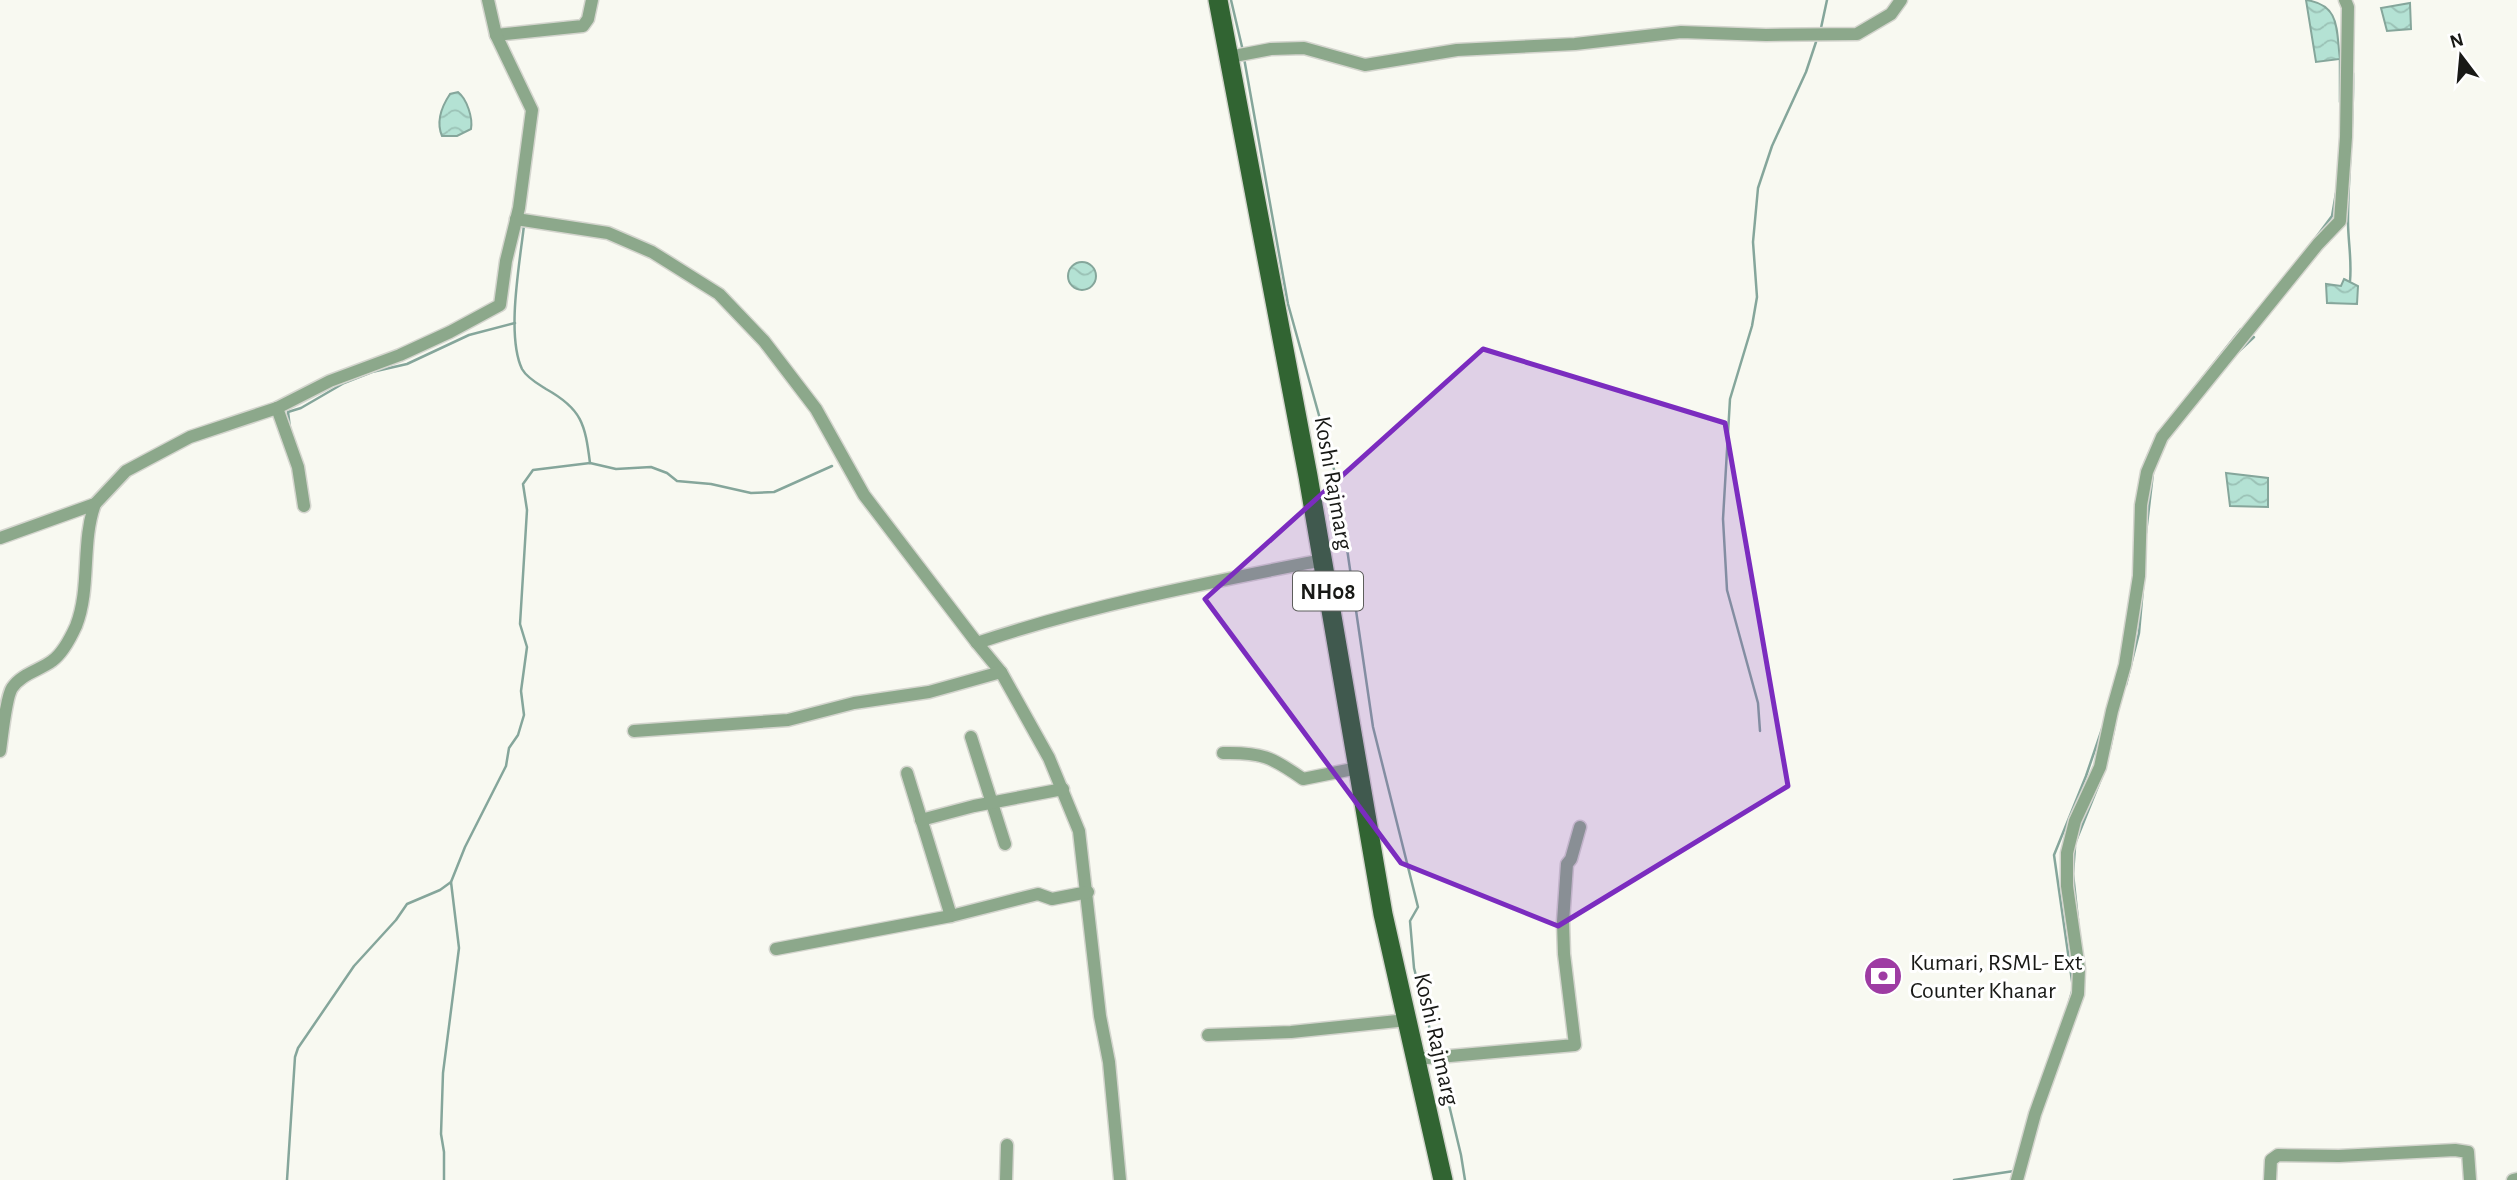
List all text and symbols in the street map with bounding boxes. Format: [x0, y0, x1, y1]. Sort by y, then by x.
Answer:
north arrow [2426, 21, 2496, 91]
text: N [2448, 30, 2466, 52]
street label: Koshi Rajmarg [1309, 414, 1357, 552]
road number: NH08 [1293, 572, 1363, 610]
place label: Kumari, RSML- Ext Counter Khanar [1910, 951, 2083, 1003]
bank icon: Kumari, RSML- Ext Counter Khanar [1862, 955, 1904, 997]
street label: Koshi Rajmarg [1409, 971, 1463, 1108]

